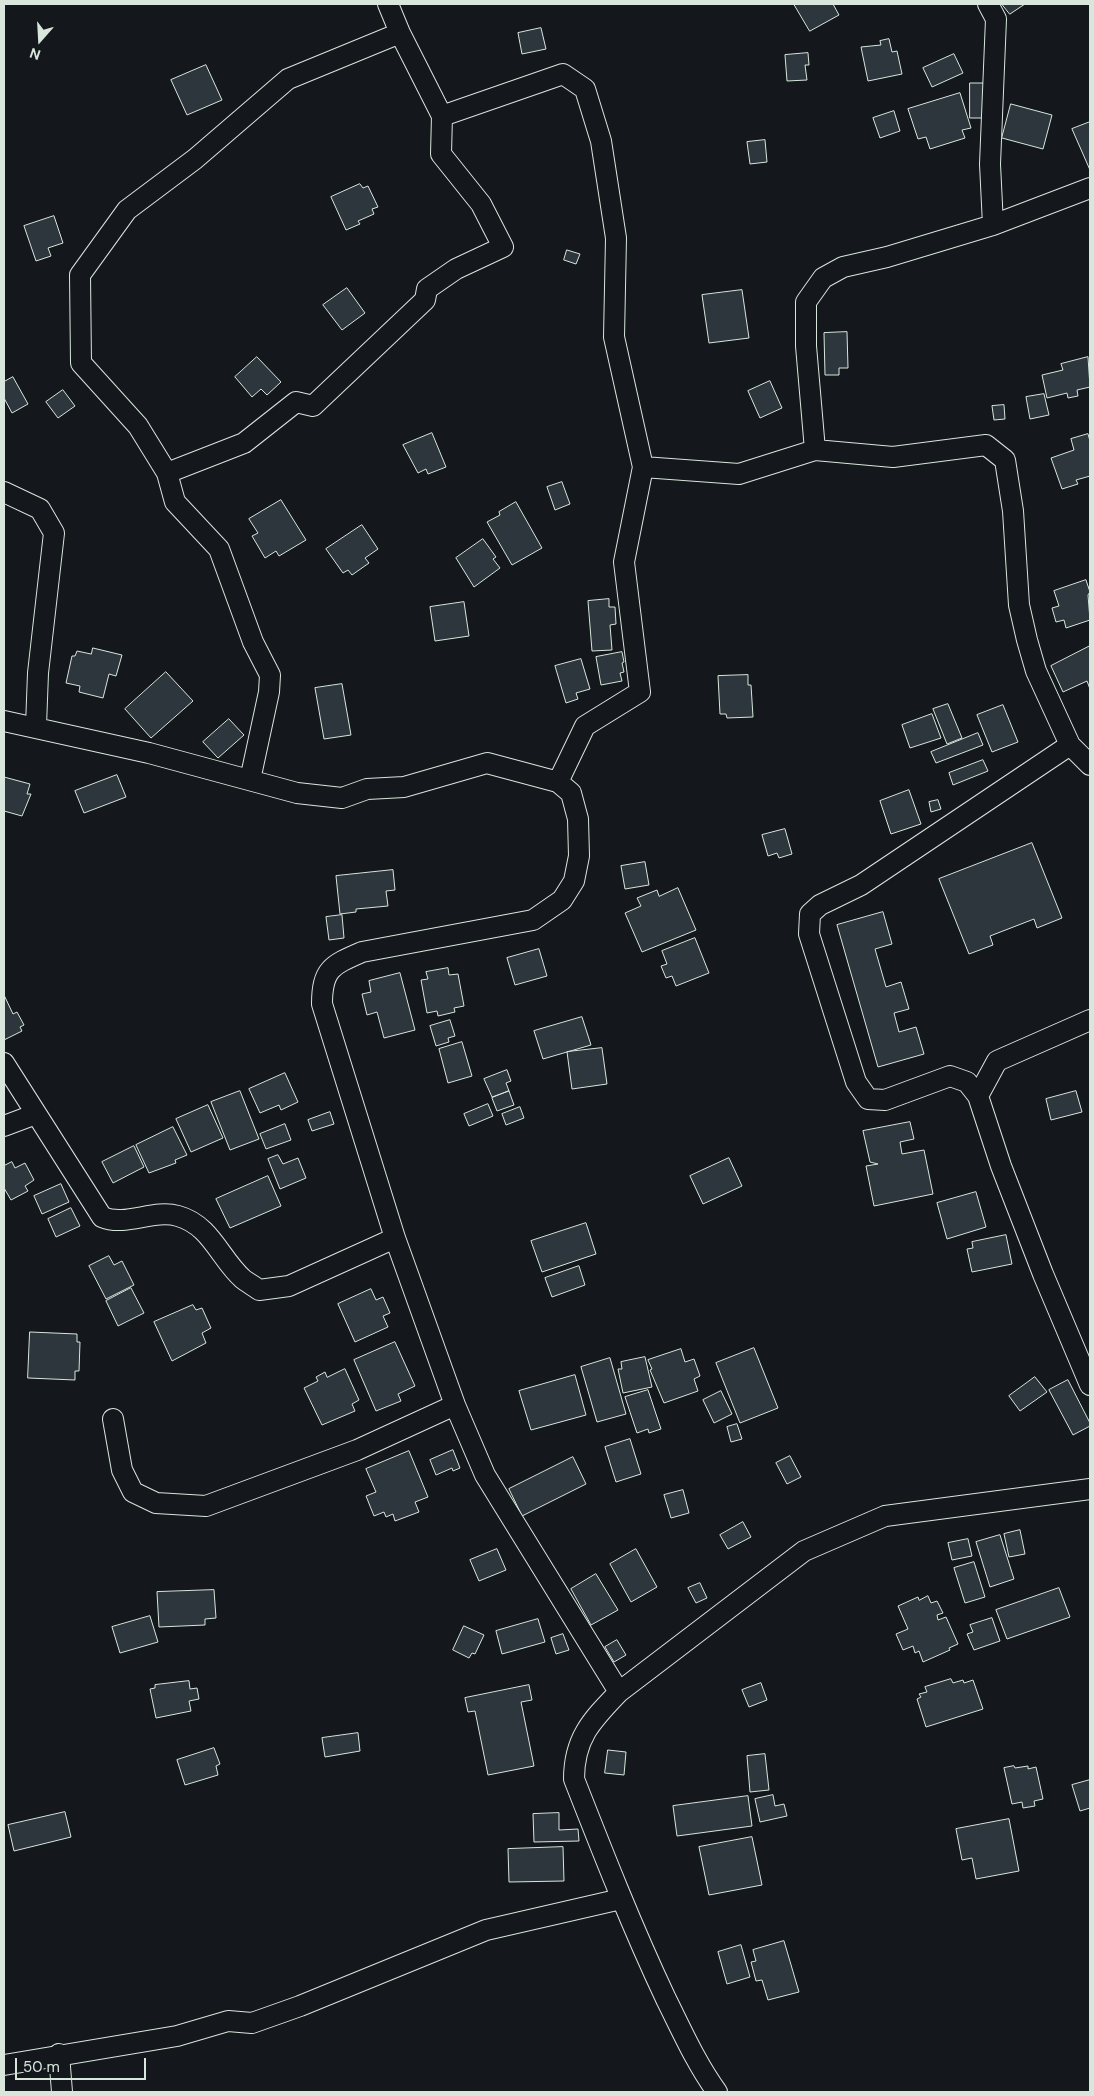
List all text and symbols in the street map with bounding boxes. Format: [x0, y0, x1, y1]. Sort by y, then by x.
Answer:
north arrow [15, 15, 65, 65]
text: N [27, 44, 43, 64]
scale bar [18, 2048, 149, 2080]
text: 50 m [23, 2057, 60, 2077]

